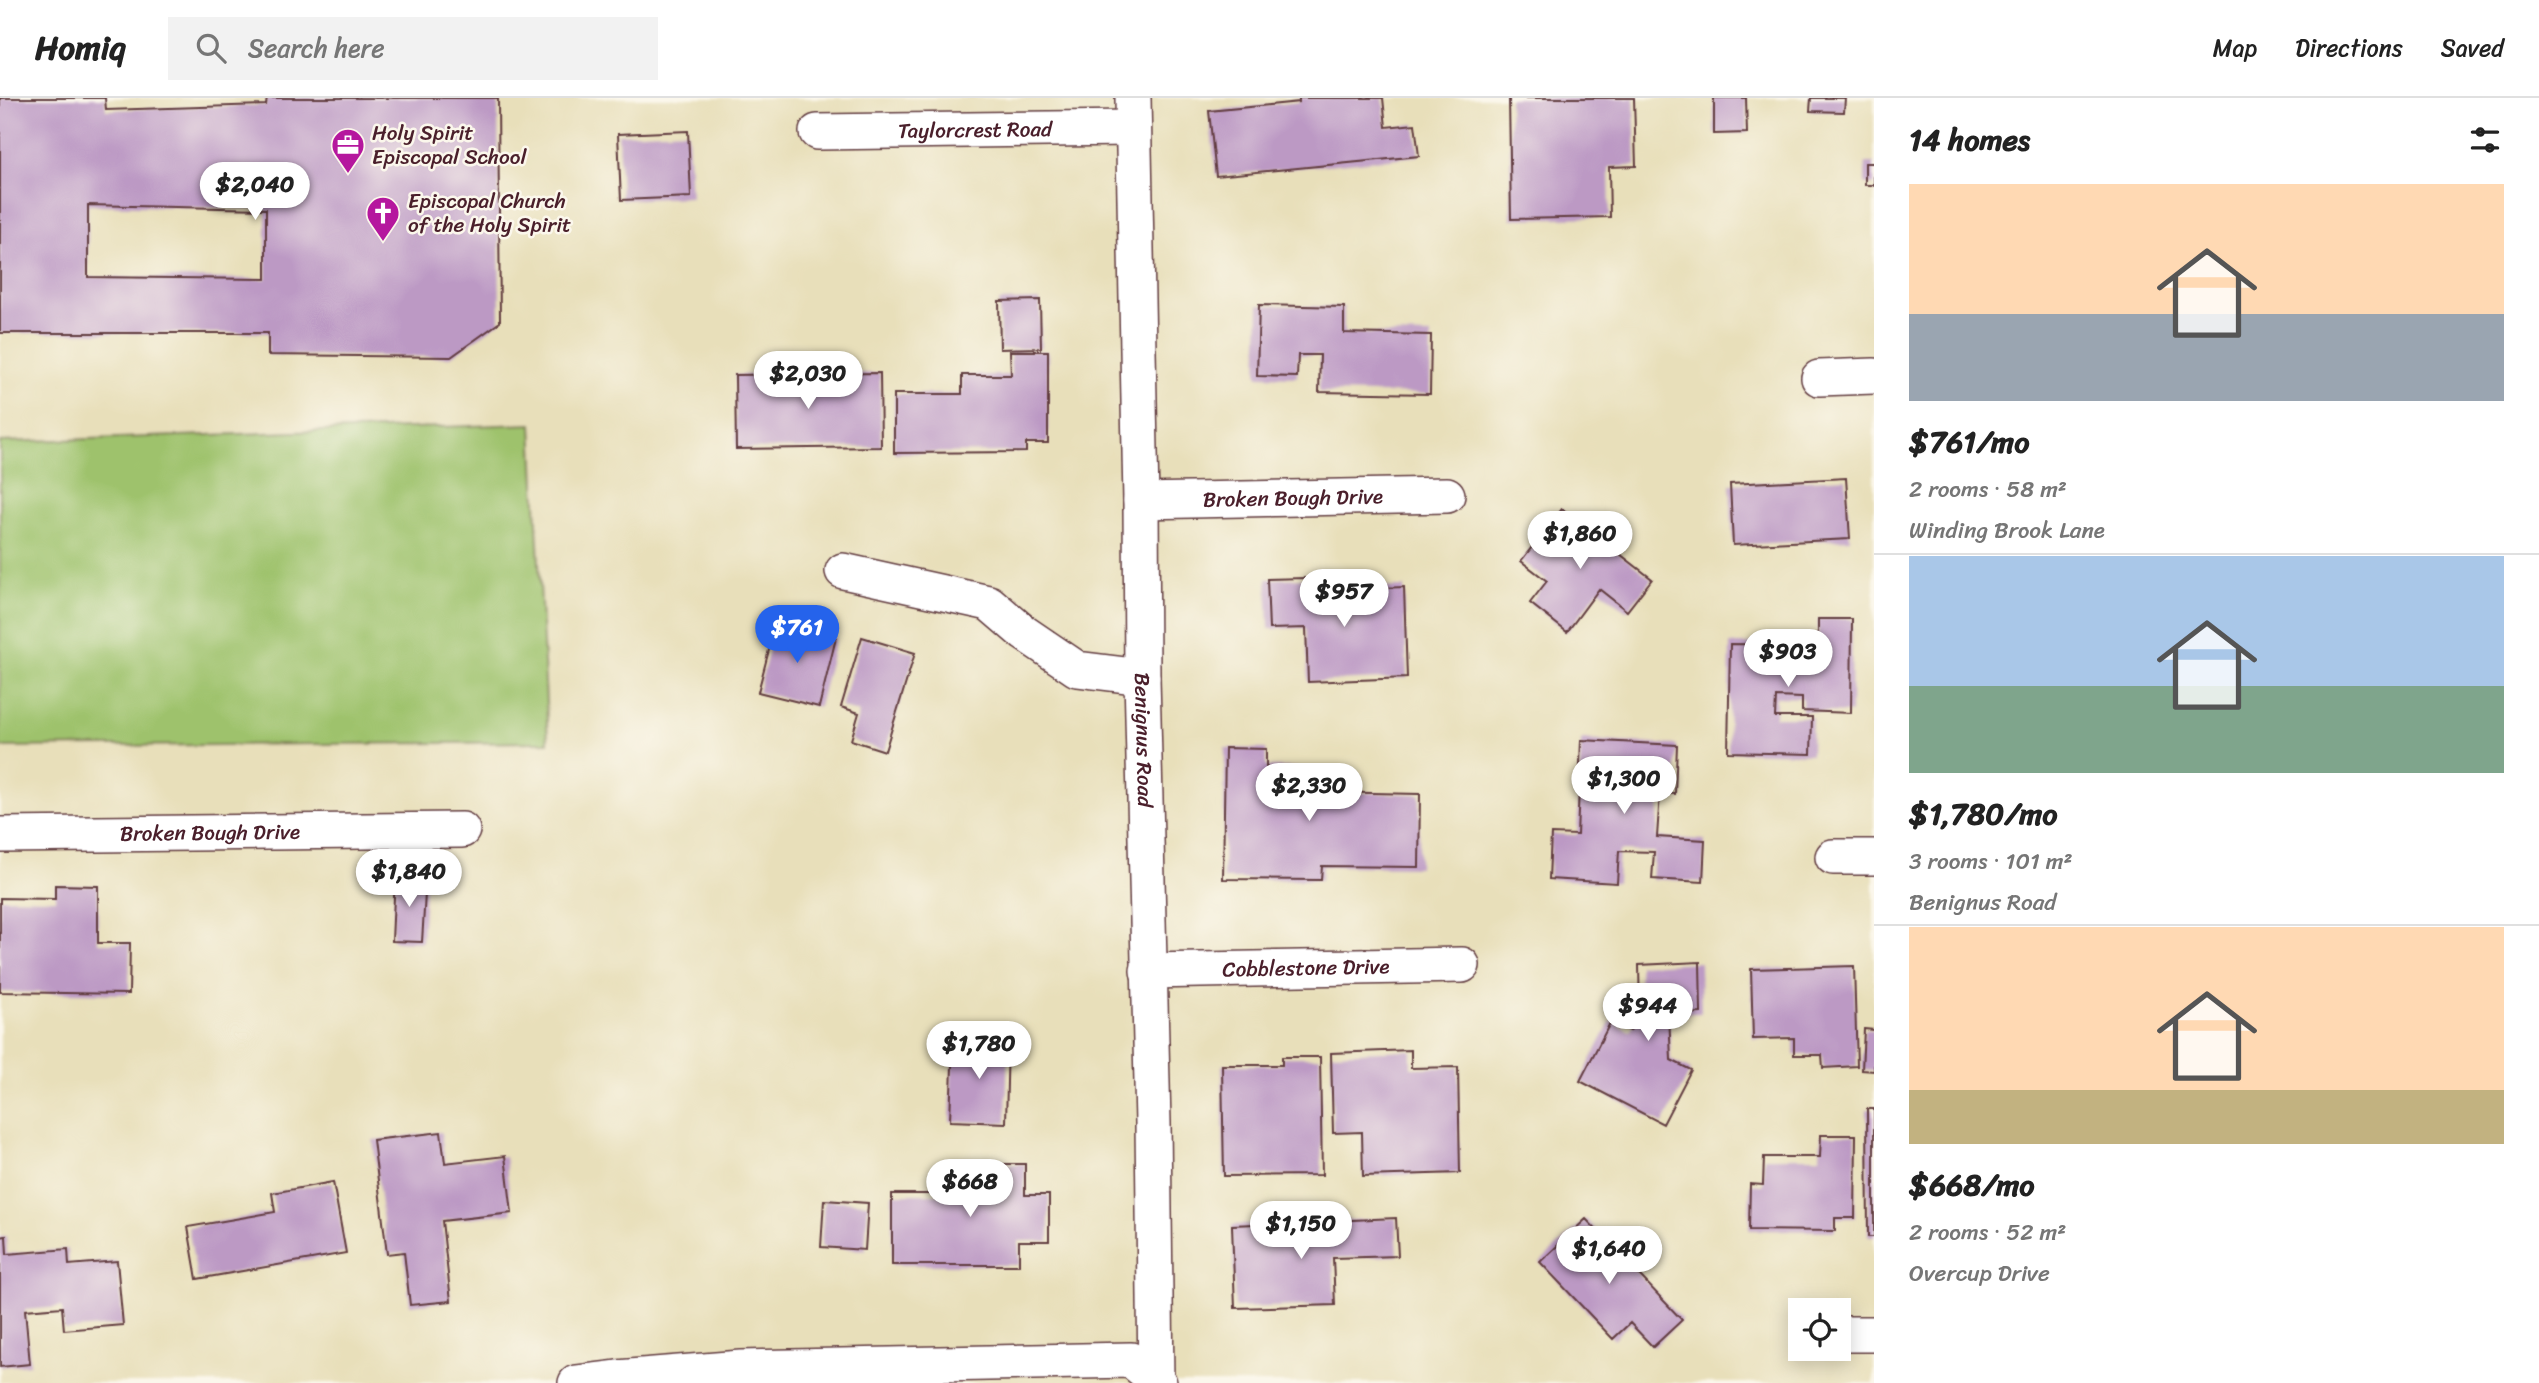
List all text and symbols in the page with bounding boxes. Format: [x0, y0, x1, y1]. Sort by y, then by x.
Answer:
search box [168, 17, 658, 80]
text: Homiq [35, 19, 126, 77]
text: Search here [248, 25, 385, 71]
text: Map [2213, 27, 2257, 69]
text: Directions [2295, 27, 2403, 69]
text: Saved [2441, 27, 2504, 69]
icon: search [192, 29, 230, 67]
street label: Taylorcrest Road [898, 110, 1054, 150]
text: 14 homes [1909, 113, 2030, 167]
place label: Holy Spirit Episcopal School [372, 114, 527, 176]
icon: filters [2466, 121, 2504, 159]
office icon: Holy Spirit Episcopal School [329, 126, 367, 175]
pin: $2,040 [198, 162, 312, 222]
text: $2,040 [216, 164, 294, 205]
place label: Episcopal Church of the Holy Spirit [408, 182, 571, 244]
church icon: Episcopal Church of the Holy Spirit [364, 194, 402, 243]
icon: home [2144, 230, 2270, 356]
pin: $2,030 [751, 352, 865, 411]
text: $2,030 [770, 353, 846, 394]
text: $761/mo [1909, 415, 2029, 469]
text: 2 rooms · 58 m² [1909, 469, 2067, 510]
street label: Broken Bough Drive [1202, 477, 1383, 519]
text: Winding Brook Lane [1909, 510, 2105, 551]
pin: $1,860 [1523, 512, 1637, 571]
text: $1,860 [1543, 513, 1617, 554]
pin: $957 [1303, 570, 1385, 629]
text: $957 [1316, 571, 1372, 612]
icon: home [2144, 602, 2270, 728]
pin: $761 [756, 606, 838, 665]
text: $761 [771, 607, 823, 648]
pin: $903 [1747, 630, 1829, 689]
text: $903 [1760, 631, 1816, 672]
street label: Benignus Road [1123, 672, 1164, 810]
pin: $1,300 [1567, 756, 1681, 816]
text: $1,300 [1587, 758, 1661, 799]
pin: $2,330 [1252, 764, 1366, 823]
text: $2,330 [1272, 765, 1346, 806]
text: $1,780/mo [1909, 787, 2057, 841]
street label: Broken Bough Drive [120, 813, 300, 853]
text: 3 rooms · 101 m² [1909, 841, 2073, 882]
pin: $1,840 [352, 850, 466, 909]
text: $1,840 [372, 851, 446, 892]
text: Benignus Road [1909, 882, 2056, 923]
street label: Cobblestone Drive [1222, 947, 1390, 989]
icon: home [2144, 973, 2270, 1099]
pin: $944 [1607, 984, 1689, 1043]
text: $944 [1619, 985, 1677, 1026]
pin: $1,780 [922, 1021, 1036, 1081]
text: $1,780 [942, 1023, 1016, 1064]
text: $668/mo [1909, 1158, 2035, 1212]
pin: $668 [929, 1160, 1011, 1219]
text: $668 [942, 1161, 998, 1202]
pin: $1,150 [1244, 1202, 1358, 1261]
text: $1,150 [1266, 1203, 1336, 1244]
text: 2 rooms · 52 m² [1909, 1212, 2066, 1253]
pin: $1,640 [1552, 1226, 1666, 1286]
text: $1,640 [1572, 1228, 1646, 1269]
text: Overcup Drive [1909, 1253, 2050, 1294]
map controls [1788, 1298, 1851, 1361]
button: locate [1788, 1298, 1851, 1361]

